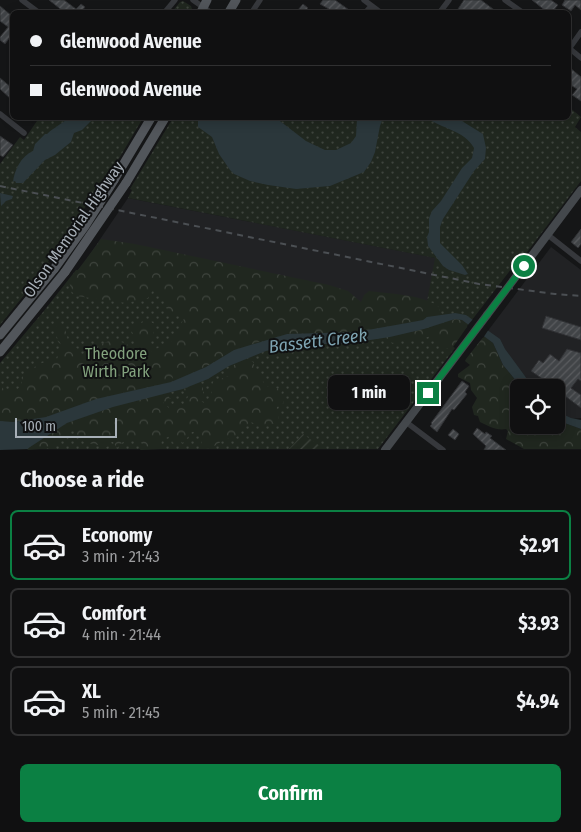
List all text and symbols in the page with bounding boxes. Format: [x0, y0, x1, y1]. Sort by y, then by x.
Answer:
text: Glenwood Avenue [60, 30, 202, 53]
text: Glenwood Avenue [60, 78, 202, 101]
street label: Olson Memorial Highway [19, 157, 128, 301]
route start [513, 255, 535, 277]
water label: Bassett Creek [267, 324, 369, 358]
park label: Theodore Wirth Park [82, 344, 150, 381]
callout: 1 min [328, 376, 410, 410]
map controls [510, 379, 565, 434]
button: locate [510, 379, 565, 434]
route end [417, 382, 439, 404]
text: 1 min [352, 383, 386, 402]
scale bar [15, 414, 118, 438]
text: 100 m [22, 418, 56, 435]
text: Choose a ride [20, 466, 144, 493]
icon: car [22, 523, 67, 568]
text: Economy [82, 524, 152, 547]
text: $2.91 [519, 534, 559, 557]
text: 3 min · 21:43 [82, 547, 160, 566]
icon: car [22, 601, 67, 646]
text: Comfort [82, 602, 146, 625]
text: $3.93 [518, 612, 559, 635]
text: 4 min · 21:44 [82, 625, 161, 644]
icon: car [22, 679, 67, 724]
text: XL [82, 680, 101, 703]
text: $4.94 [516, 690, 559, 713]
text: 5 min · 21:45 [82, 703, 160, 722]
button: Confirm [20, 764, 561, 822]

